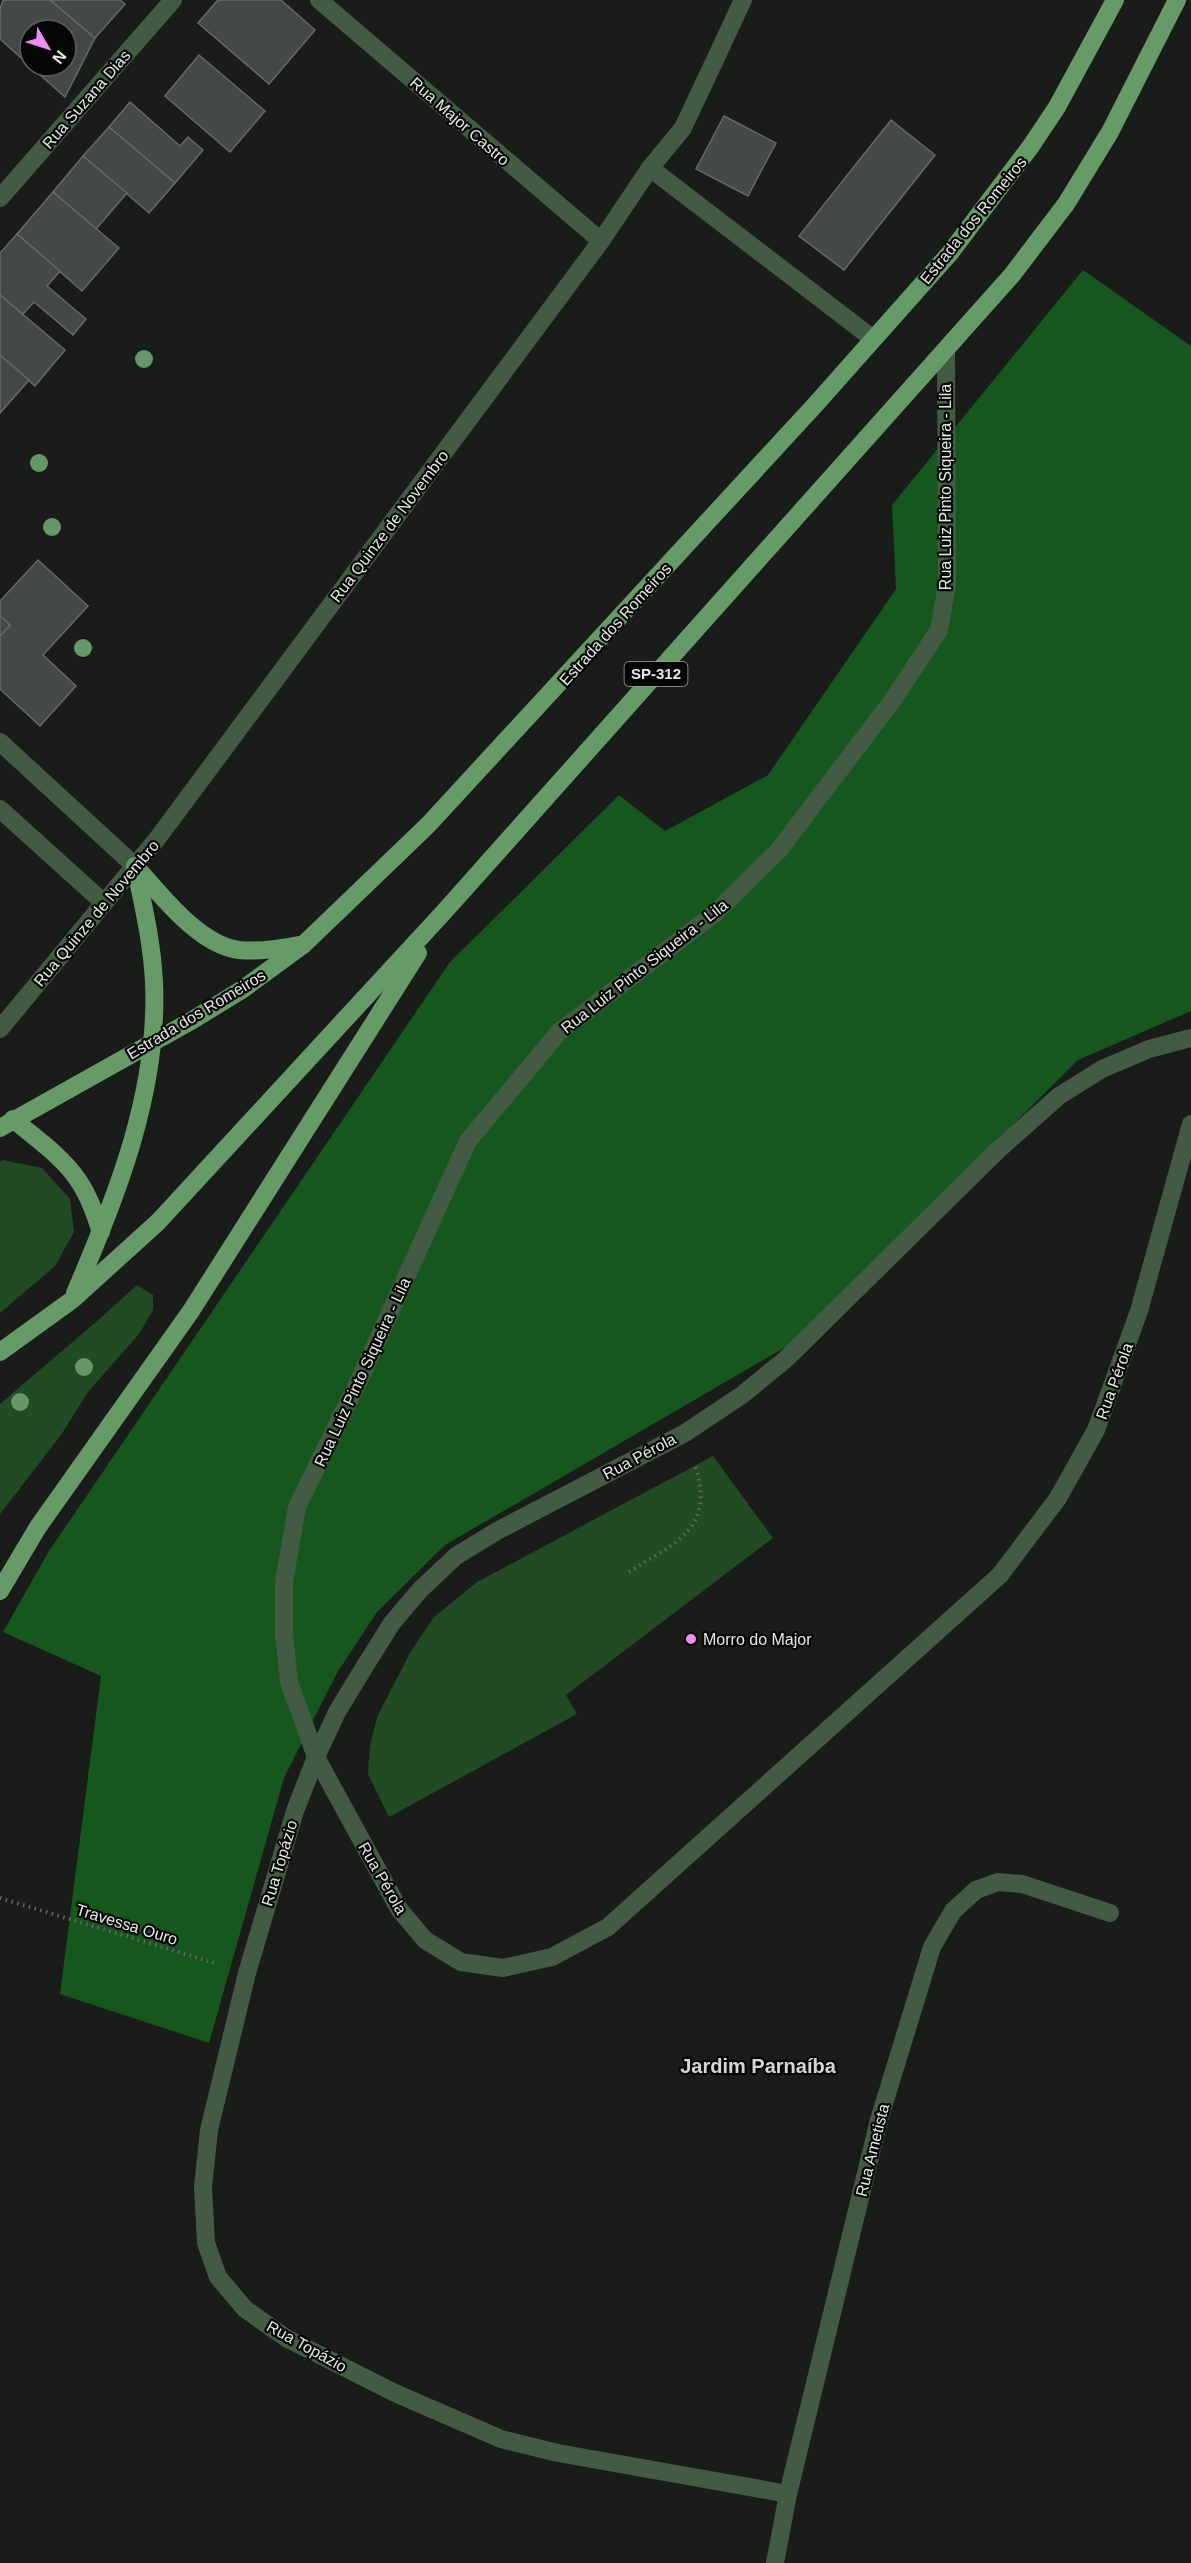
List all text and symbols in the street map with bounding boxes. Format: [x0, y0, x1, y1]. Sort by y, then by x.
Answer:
north arrow [18, 18, 78, 78]
street label: Rua Suzana Dias [39, 47, 134, 152]
text: N [49, 47, 70, 67]
street label: Rua Major Castro [407, 74, 513, 169]
street label: Estrada dos Romeiros [917, 153, 1030, 287]
street label: Rua Luiz Pinto Siqueira - Lila [937, 384, 954, 590]
street label: Rua Quinze de Novembro [327, 447, 452, 605]
street label: Estrada dos Romeiros [556, 560, 675, 689]
road number: SP-312 [624, 662, 688, 686]
street label: Rua Quinze de Novembro [30, 837, 162, 990]
street label: Rua Luiz Pinto Siqueira - Lila [558, 896, 731, 1037]
street label: Estrada dos Romeiros [124, 966, 268, 1062]
street label: Rua Luiz Pinto Siqueira - Lila [311, 1275, 414, 1469]
street label: Rua Pérola [1093, 1341, 1136, 1422]
street label: Rua Pérola [600, 1430, 679, 1483]
place label: Morro do Major [703, 1631, 812, 1648]
marker: Morro do Major [684, 1632, 698, 1646]
street label: Rua Topázio [258, 1818, 301, 1908]
street label: Rua Pérola [355, 1839, 410, 1917]
street label: Travessa Ouro [74, 1901, 180, 1948]
district label: Jardim Parnaíba [680, 2055, 837, 2077]
street label: Rua Ametista [853, 2102, 892, 2198]
street label: Rua Topázio [264, 2318, 350, 2375]

